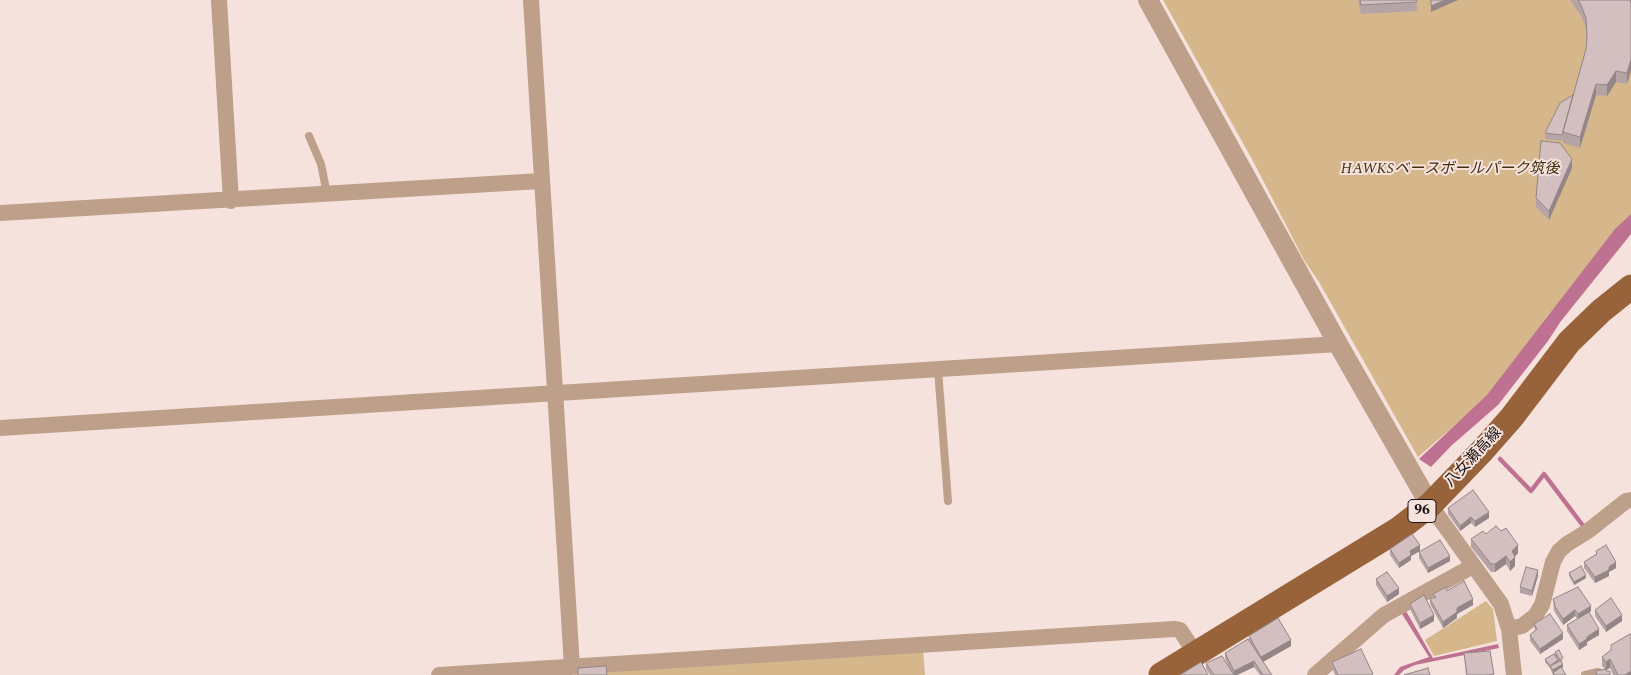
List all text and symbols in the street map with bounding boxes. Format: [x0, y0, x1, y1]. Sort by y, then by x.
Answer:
park label: HAWKSベースボールパーク筑後 [1341, 161, 1559, 179]
street label: 八女瀬高線 [1442, 424, 1506, 492]
road number: 96 [1408, 500, 1436, 522]

